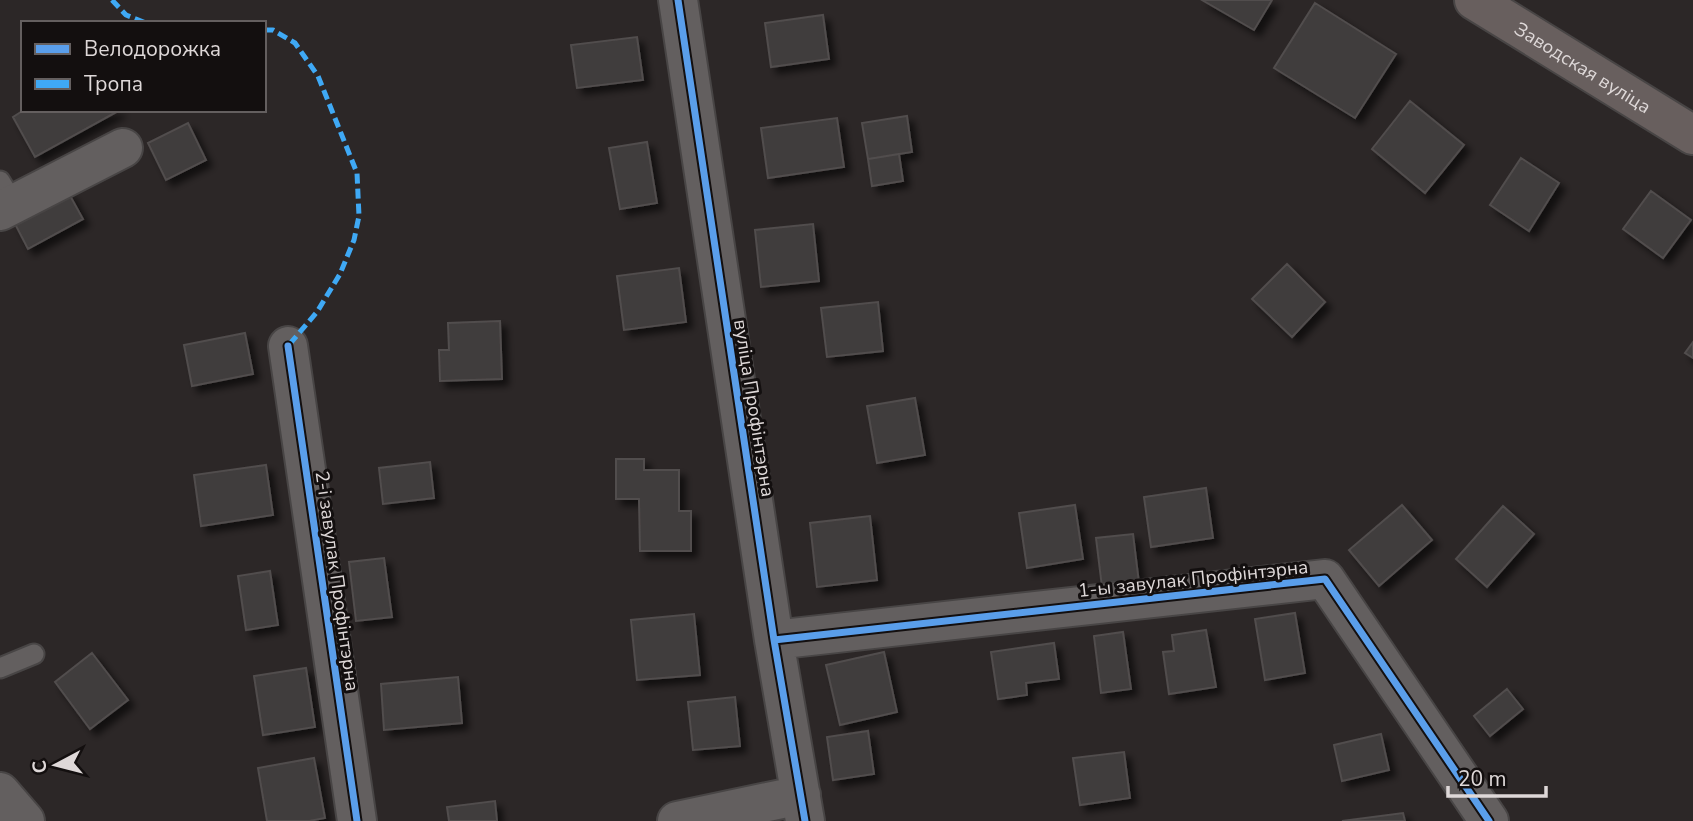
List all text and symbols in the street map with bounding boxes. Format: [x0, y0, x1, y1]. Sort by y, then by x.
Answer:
street label: Заводская вуліца [1509, 16, 1656, 120]
legend [21, 21, 266, 112]
text: Велодорожка [84, 35, 221, 63]
text: Тропа [84, 70, 143, 98]
street label: вуліца Профінтэрна [727, 318, 781, 499]
street label: 2-і завулак Профінтэрна [309, 469, 365, 693]
street label: 1-ы завулак Профінтэрна [1077, 554, 1310, 604]
north arrow [21, 730, 91, 800]
scale bar [1448, 754, 1546, 798]
text: С [26, 759, 54, 775]
text: 20 m [1458, 765, 1507, 793]

